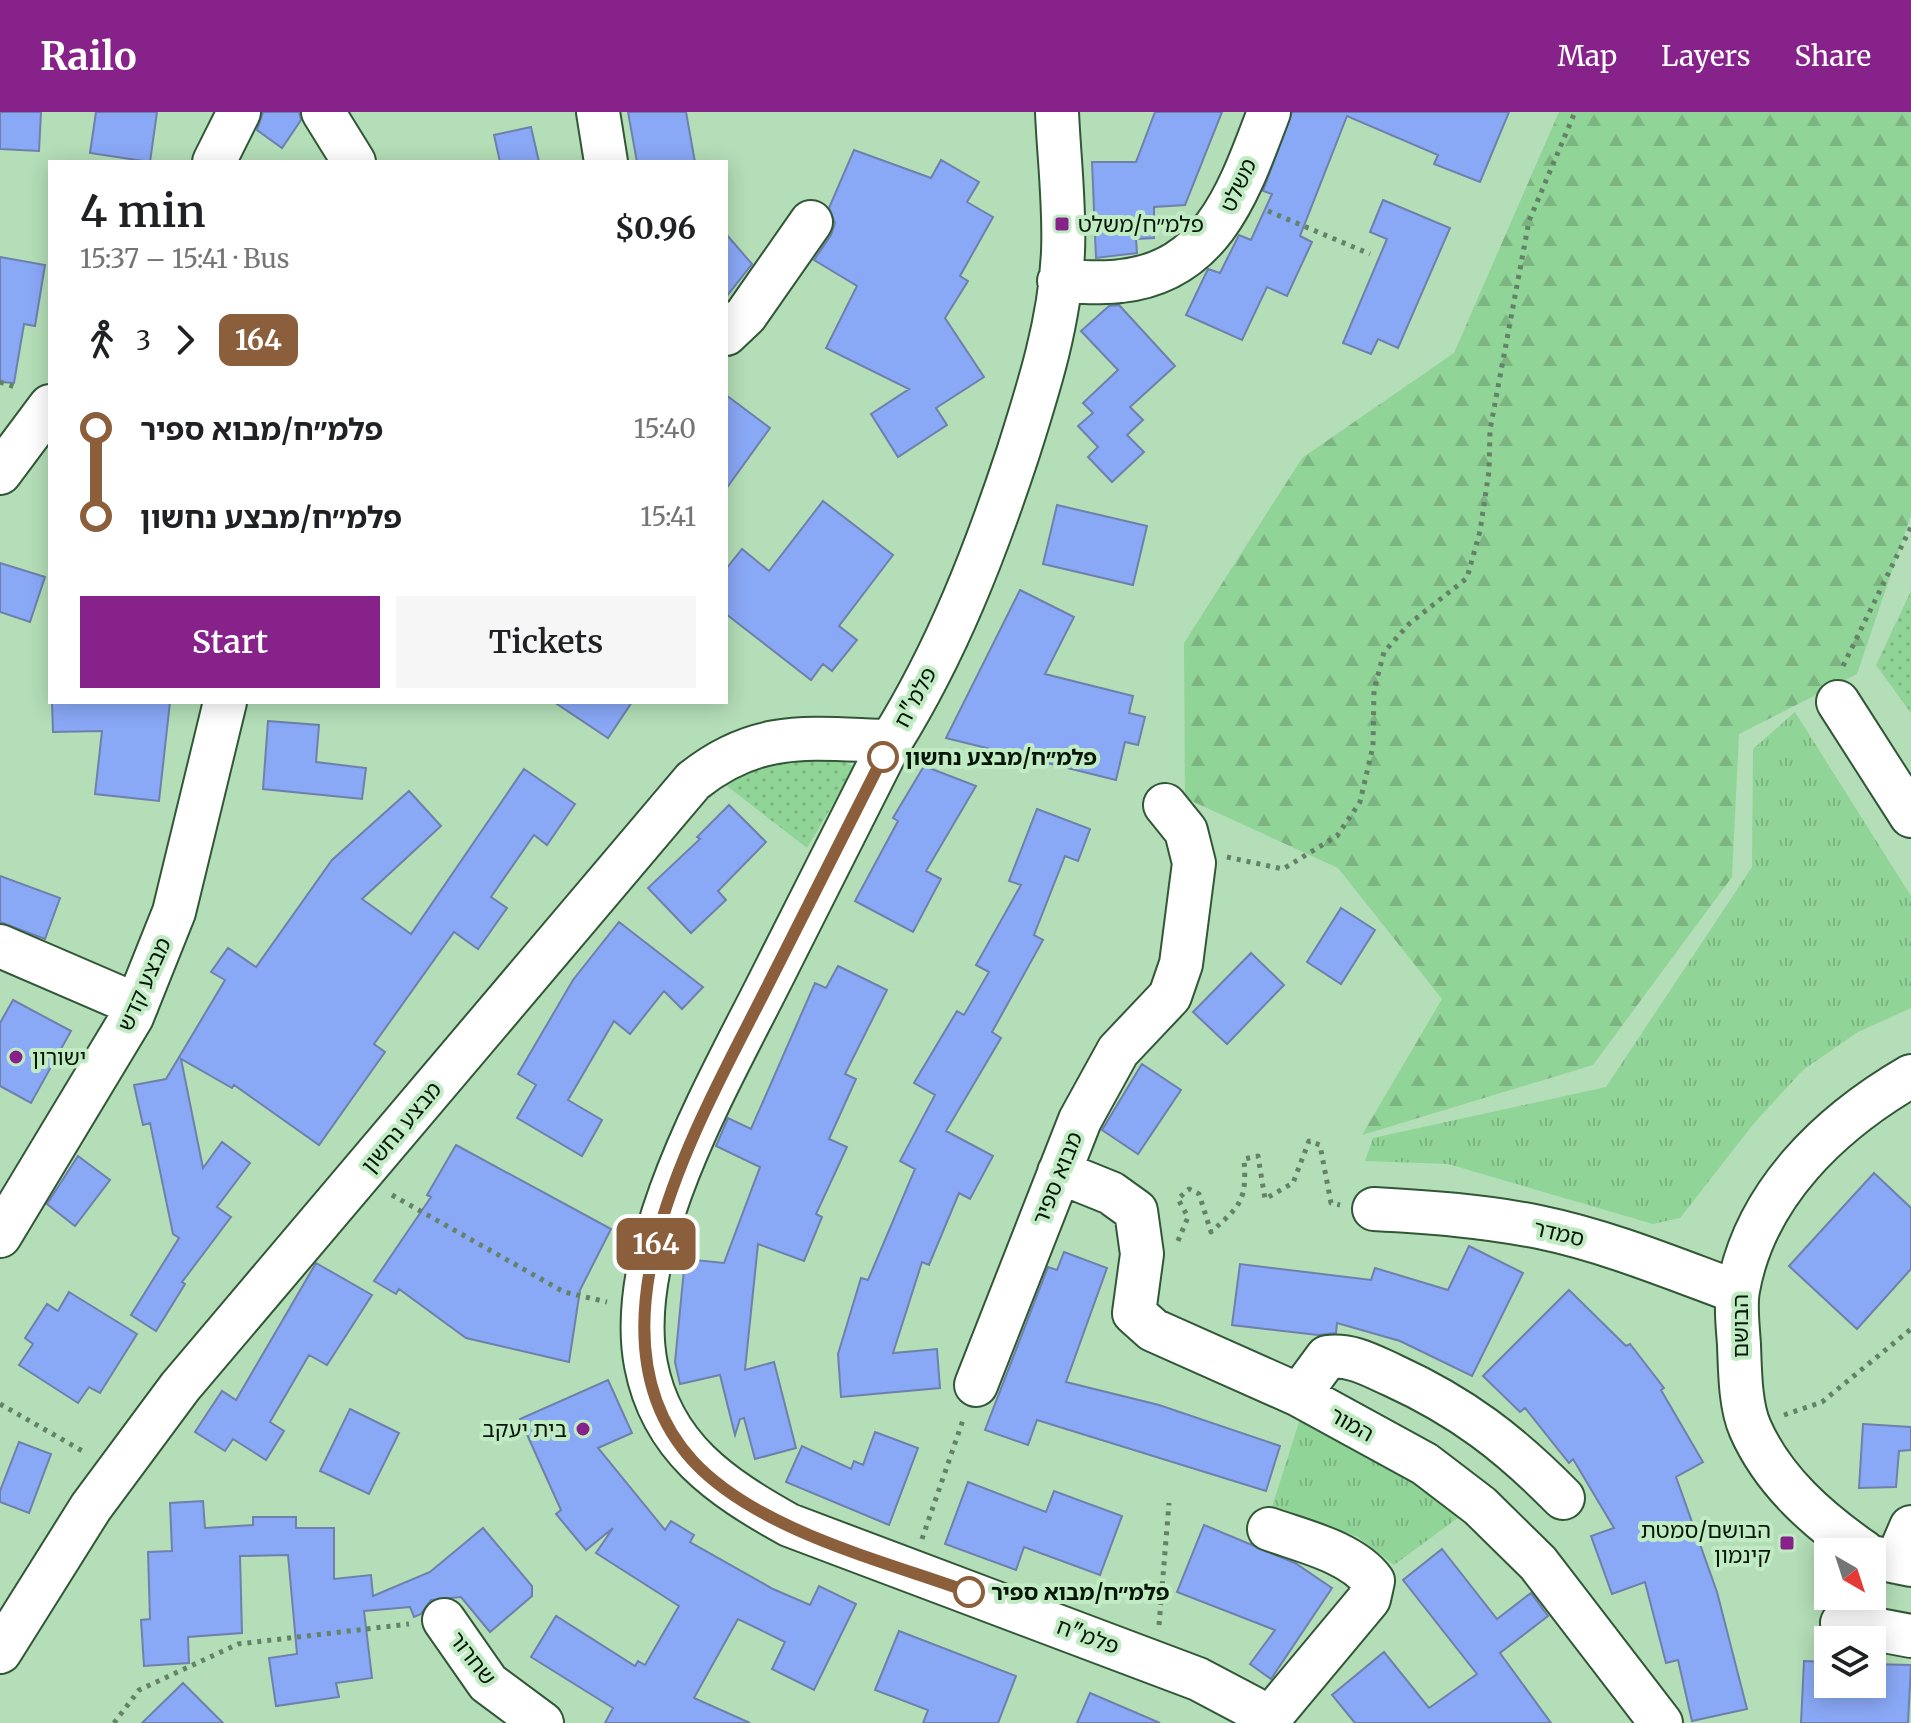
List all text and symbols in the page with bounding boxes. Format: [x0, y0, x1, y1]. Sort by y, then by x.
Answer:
text: Railo [40, 33, 137, 80]
text: Map [1557, 38, 1617, 74]
text: Layers [1661, 38, 1750, 74]
text: Share [1794, 38, 1871, 74]
street label: משלט [1214, 154, 1262, 216]
text: 4 min [80, 184, 206, 239]
text: $0.96 [615, 209, 696, 247]
place label: פלמ״ח/משלט [1078, 210, 1204, 238]
marker: פלמ״ח/משלט [1053, 215, 1071, 233]
text: 15:37 – 15:41 · Bus [80, 242, 289, 275]
icon: walk [80, 318, 124, 362]
icon: forward [163, 318, 207, 362]
text: 164 [235, 322, 282, 358]
text: 3 [136, 324, 151, 357]
text: פלמ״ח/מבוא ספיר [140, 410, 383, 448]
text: 15:40 [634, 412, 696, 445]
text: פלמ״ח/מבצע נחשון [140, 498, 402, 536]
text: 15:41 [640, 500, 696, 533]
button: Start [80, 596, 380, 688]
button: Tickets [396, 596, 696, 688]
street label: פלמ"ח [887, 662, 943, 732]
marker: פלמ״ח/מבצע נחשון [868, 742, 898, 772]
place label: פלמ״ח/מבצע נחשון [905, 743, 1097, 771]
street label: מבצע קדש [111, 933, 177, 1035]
place label: ישורון [32, 1043, 86, 1071]
marker: ישורון [7, 1048, 25, 1066]
street label: מבצע נחשון [355, 1076, 447, 1178]
street label: מבוא ספיר [1026, 1128, 1088, 1228]
street label: סמדר [1531, 1214, 1587, 1252]
line badge: 164 [610, 1218, 702, 1270]
text: 164 [633, 1226, 679, 1262]
street label: הבושם [1726, 1294, 1754, 1358]
street label: המור [1325, 1401, 1379, 1447]
place label: בית יעקב [482, 1415, 567, 1443]
marker: בית יעקב [574, 1420, 592, 1438]
place label: הבושם/סמטת קינמון [1641, 1516, 1771, 1569]
marker: הבושם/סמטת קינמון [1778, 1534, 1796, 1552]
north arrow [1814, 1538, 1886, 1610]
map controls [1814, 1538, 1886, 1698]
marker: פלמ״ח/מבוא ספיר [954, 1577, 984, 1607]
place label: פלמ״ח/מבוא ספיר [991, 1578, 1169, 1606]
street label: פלמ"ח [1053, 1612, 1123, 1660]
street label: שחרור [443, 1626, 503, 1690]
button: layers [1814, 1626, 1886, 1698]

